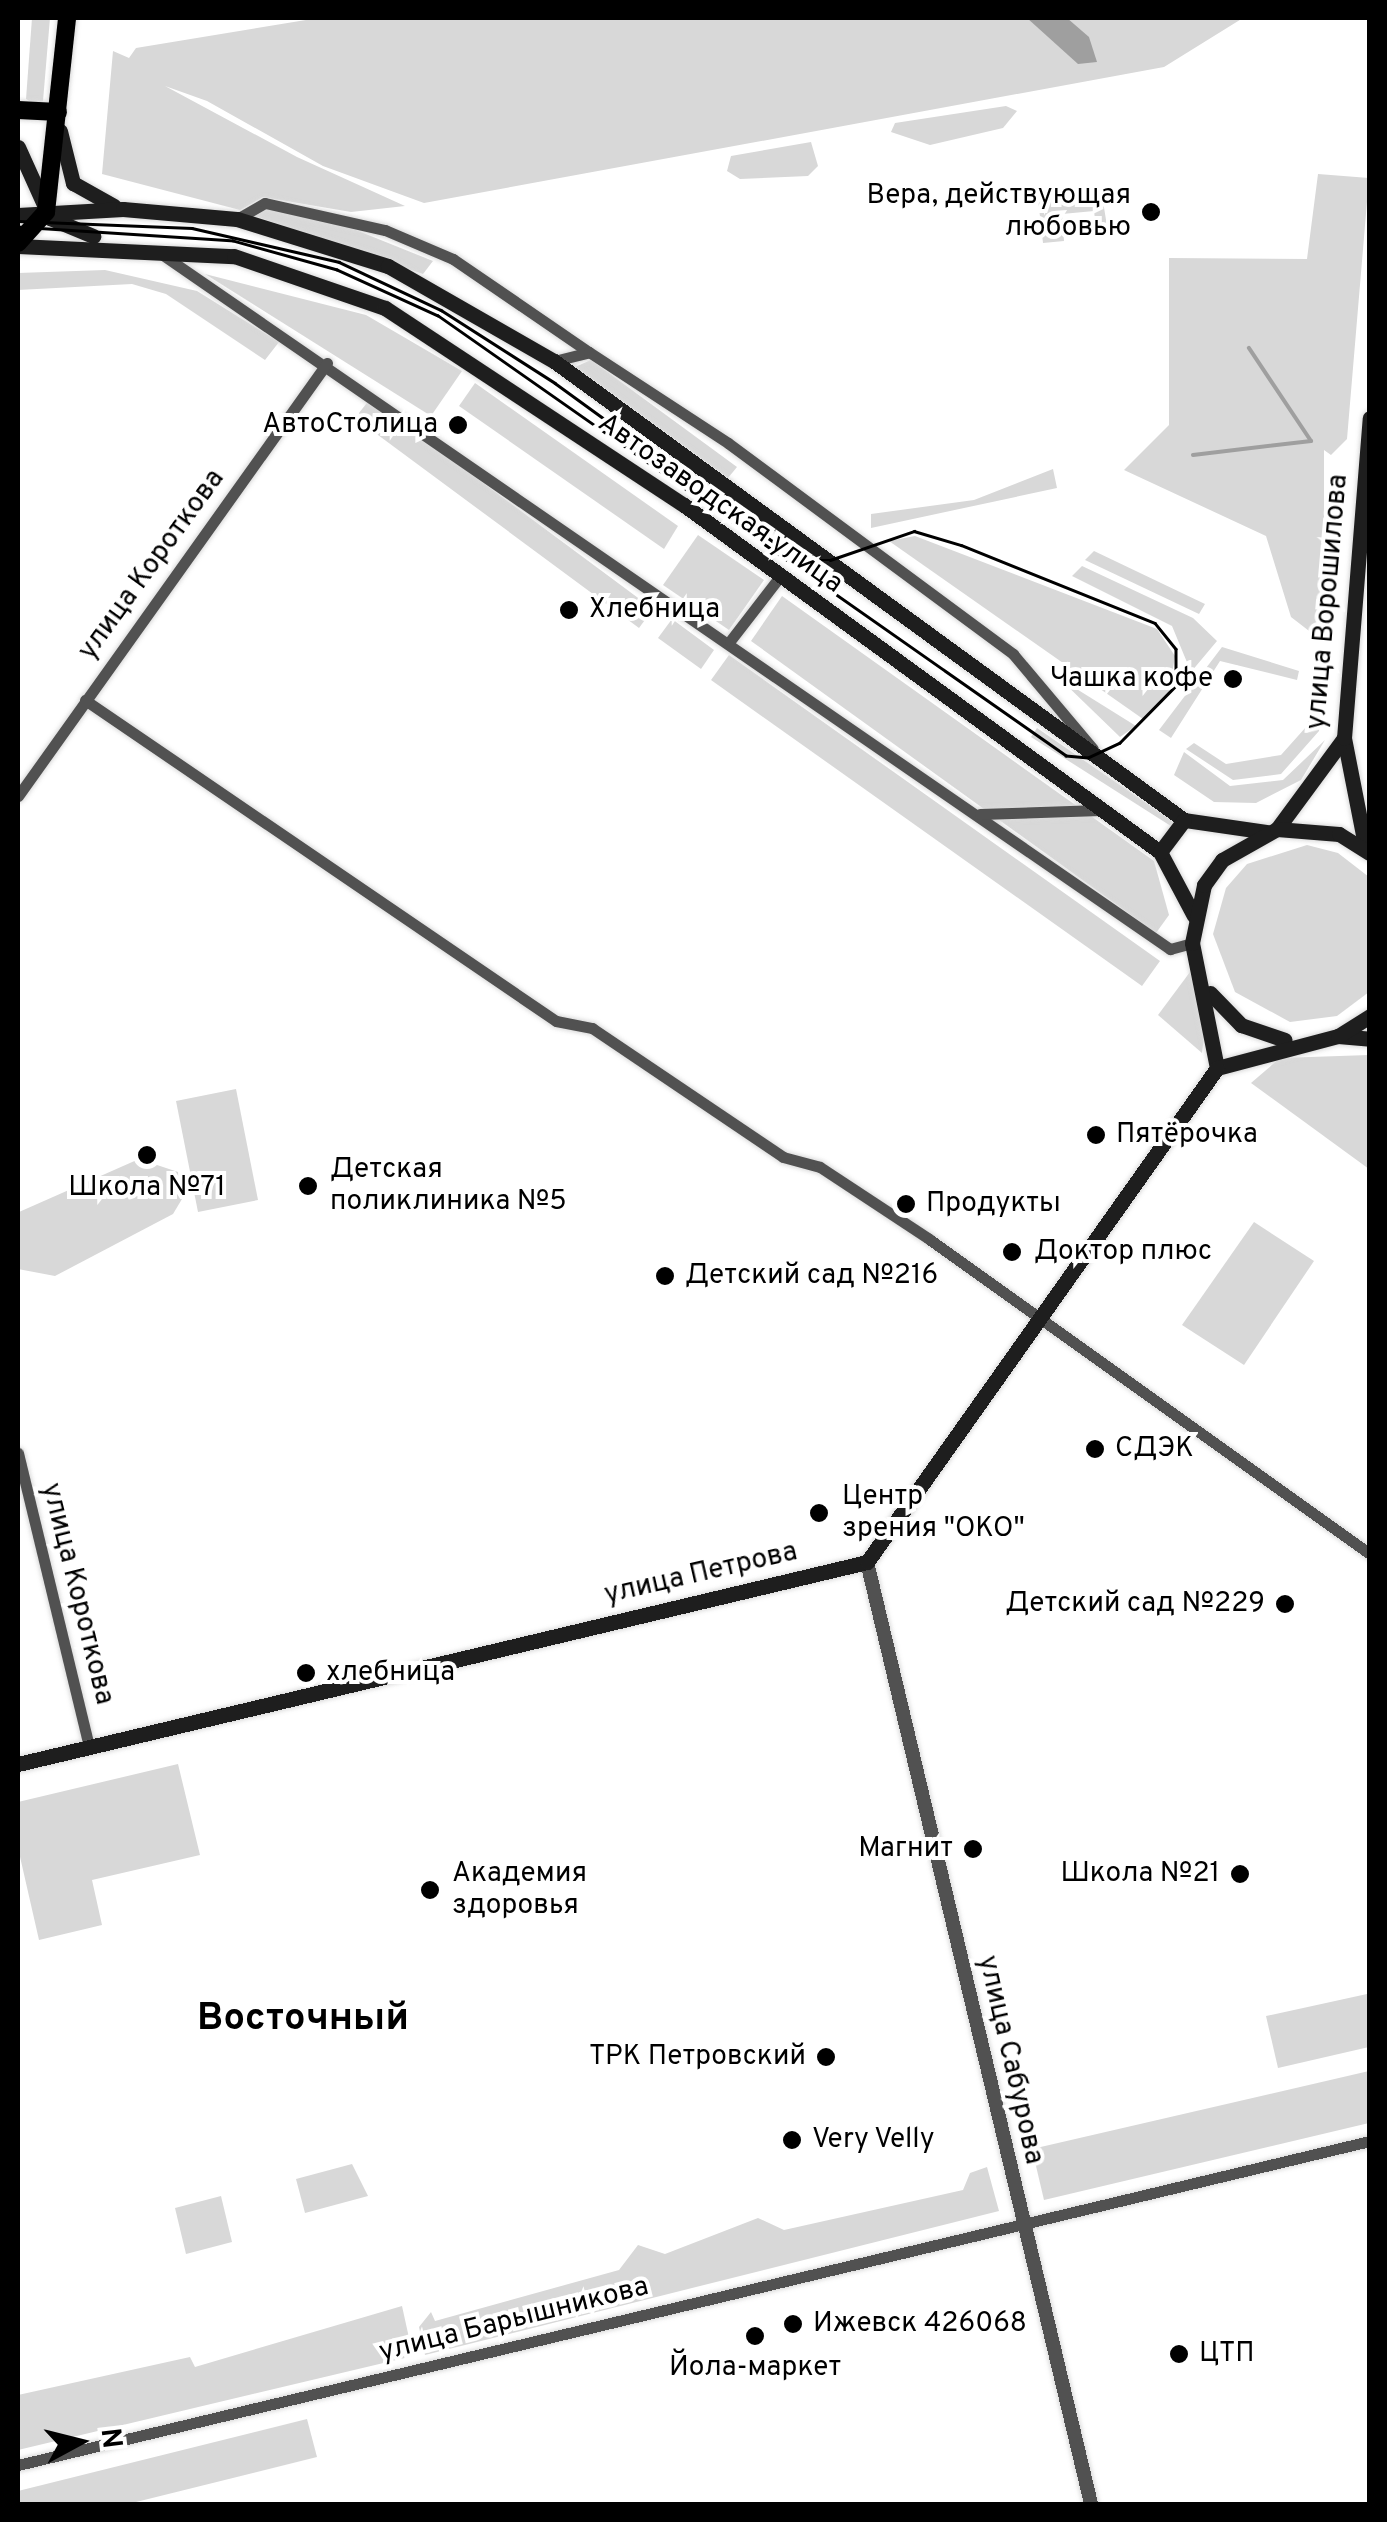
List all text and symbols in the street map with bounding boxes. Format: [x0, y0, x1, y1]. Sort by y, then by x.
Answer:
place label: Вера, действующая любовью [867, 179, 1131, 245]
marker: Вера, действующая любовью [1140, 201, 1162, 223]
street label: Автозаводская улица [591, 407, 849, 601]
place label: АвтоСтолица [262, 408, 438, 442]
marker: АвтоСтолица [447, 414, 469, 436]
street label: улица Короткова [72, 463, 232, 667]
street label: улица Ворошилова [1300, 473, 1356, 731]
place label: Хлебница [589, 593, 720, 627]
marker: Хлебница [558, 599, 580, 621]
place label: Чашка кофе [1050, 662, 1213, 696]
marker: Чашка кофе [1222, 668, 1244, 690]
place label: Пятёрочка [1116, 1118, 1258, 1152]
marker: Пятёрочка [1085, 1124, 1107, 1146]
marker: Школа №71 [136, 1144, 158, 1166]
place label: Детская поликлиника №5 [330, 1153, 567, 1219]
place label: Школа №71 [68, 1171, 226, 1205]
marker: Детская поликлиника №5 [295, 1173, 321, 1199]
place label: Продукты [926, 1187, 1061, 1221]
marker: Продукты [895, 1193, 917, 1215]
place label: Доктор плюс [1034, 1235, 1212, 1269]
marker: Доктор плюс [999, 1239, 1025, 1265]
place label: Детский сад №216 [685, 1259, 938, 1293]
marker: Детский сад №216 [654, 1265, 676, 1287]
place label: СДЭК [1115, 1432, 1194, 1466]
marker: СДЭК [1084, 1438, 1106, 1460]
street label: улица Короткова [33, 1480, 121, 1708]
place label: Центр зрения "ОКО" [842, 1480, 1025, 1546]
marker: Центр зрения "ОКО" [806, 1500, 832, 1526]
street label: улица Петрова [601, 1535, 801, 1613]
place label: Детский сад №229 [1005, 1587, 1265, 1621]
marker: Детский сад №229 [1274, 1593, 1296, 1615]
place label: хлебница [326, 1656, 455, 1690]
marker: хлебница [295, 1662, 317, 1684]
place label: Магнит [858, 1832, 953, 1866]
marker: Магнит [962, 1838, 984, 1860]
place label: Академия здоровья [452, 1857, 587, 1923]
place label: Школа №21 [1060, 1857, 1220, 1891]
marker: Школа №21 [1229, 1863, 1251, 1885]
marker: Академия здоровья [417, 1877, 443, 1903]
street label: улица Сабурова [970, 1952, 1050, 2168]
district label: Восточный [197, 1997, 409, 2043]
place label: ТРК Петровский [589, 2040, 806, 2074]
marker: ТРК Петровский [815, 2046, 837, 2068]
place label: Very Velly [812, 2123, 936, 2157]
marker: Very Velly [781, 2129, 803, 2151]
street label: улица Барышникова [376, 2270, 652, 2370]
place label: Ижевск 426068 [813, 2307, 1027, 2341]
marker: Ижевск 426068 [782, 2313, 804, 2335]
marker: Йола-маркет [744, 2325, 766, 2347]
place label: ЦТП [1199, 2337, 1255, 2371]
marker: ЦТП [1168, 2343, 1190, 2365]
place label: Йола-маркет [669, 2351, 841, 2385]
north arrow [30, 2392, 130, 2492]
text: N [91, 2426, 129, 2451]

